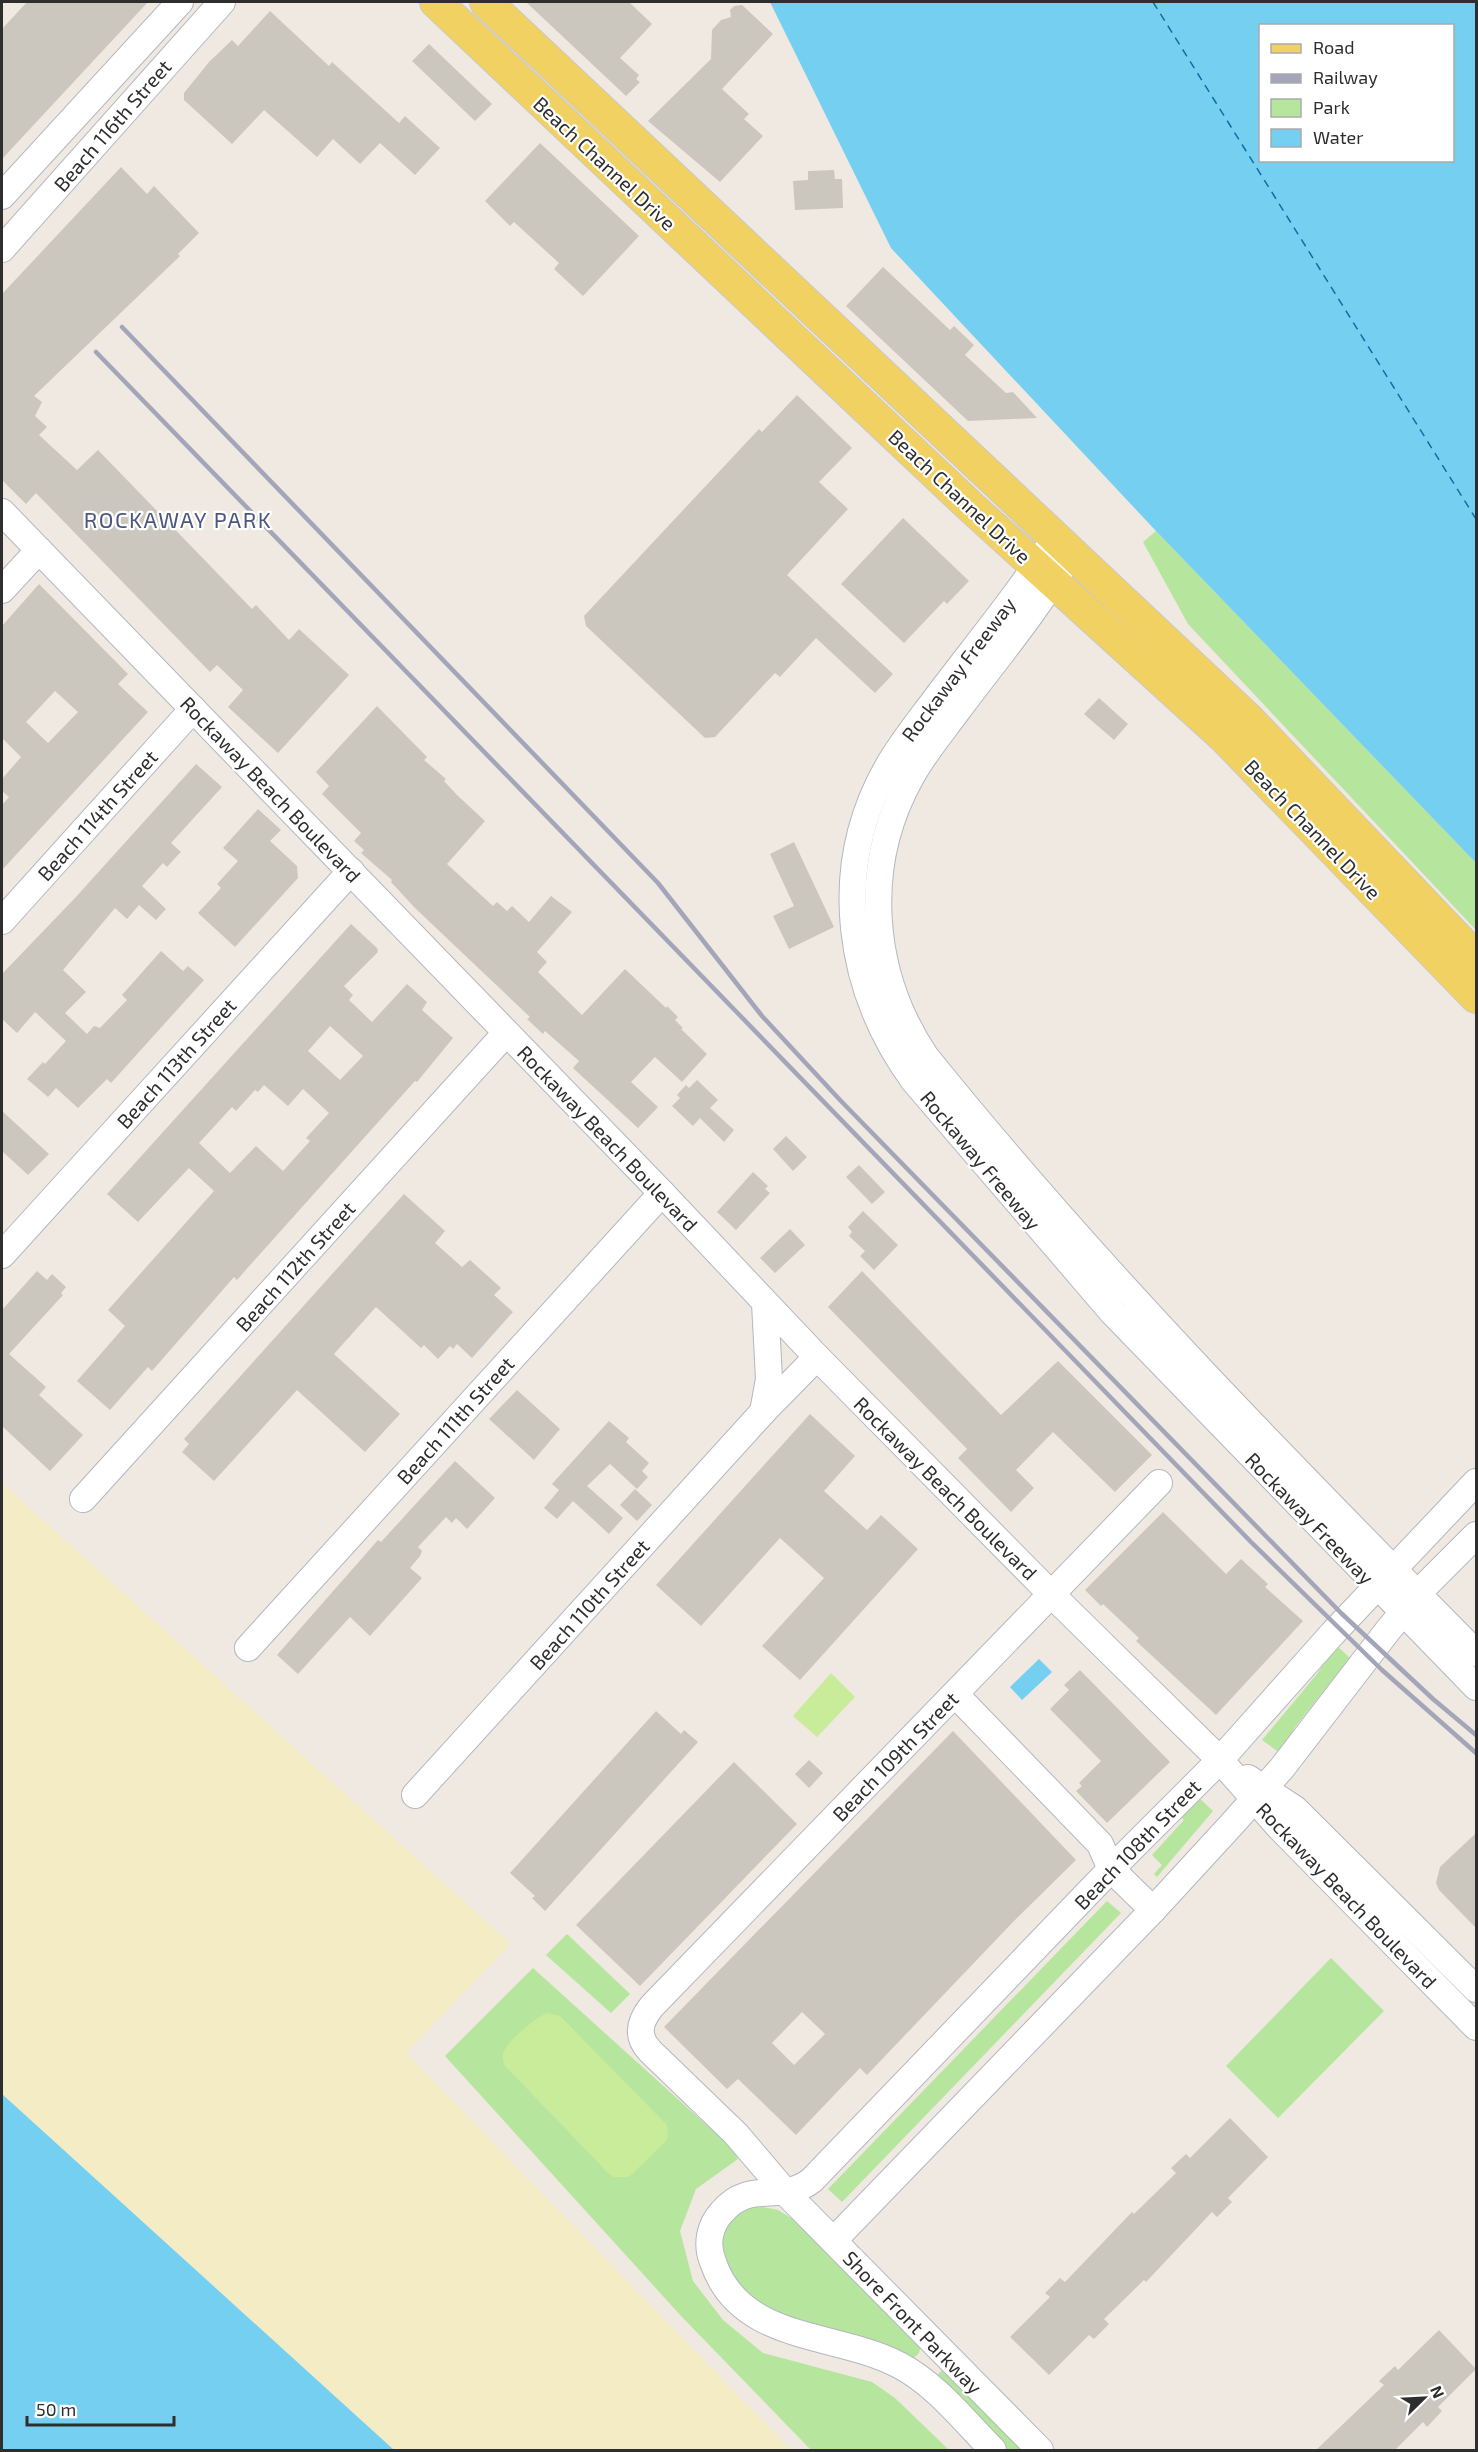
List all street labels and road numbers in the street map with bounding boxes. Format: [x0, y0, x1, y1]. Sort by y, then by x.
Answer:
street label: Beach 116th Street [48, 54, 176, 196]
street label: Beach Channel Drive [529, 91, 681, 235]
street label: Beach Channel Drive [884, 424, 1036, 568]
street label: Rockaway Freeway [896, 592, 1020, 746]
street label: Rockaway Beach Boulevard [176, 691, 366, 887]
street label: Beach 114th Street [32, 744, 162, 885]
street label: Beach Channel Drive [1240, 754, 1386, 904]
street label: Beach 113th Street [111, 993, 241, 1133]
street label: Rockaway Beach Boulevard [513, 1040, 703, 1236]
street label: Rockaway Freeway [916, 1086, 1046, 1235]
street label: Beach 112th Street [230, 1196, 360, 1336]
street label: Beach 111th Street [392, 1351, 519, 1489]
street label: Rockaway Beach Boulevard [849, 1391, 1043, 1585]
street label: Rockaway Freeway [1241, 1447, 1379, 1589]
street label: Beach 110th Street [524, 1534, 654, 1674]
street label: Beach 109th Street [827, 1686, 963, 1826]
street label: Beach 108th Street [1069, 1774, 1205, 1914]
street label: Rockaway Beach Boulevard [1252, 1797, 1442, 1993]
street label: Shore Front Parkway [839, 2246, 988, 2399]

